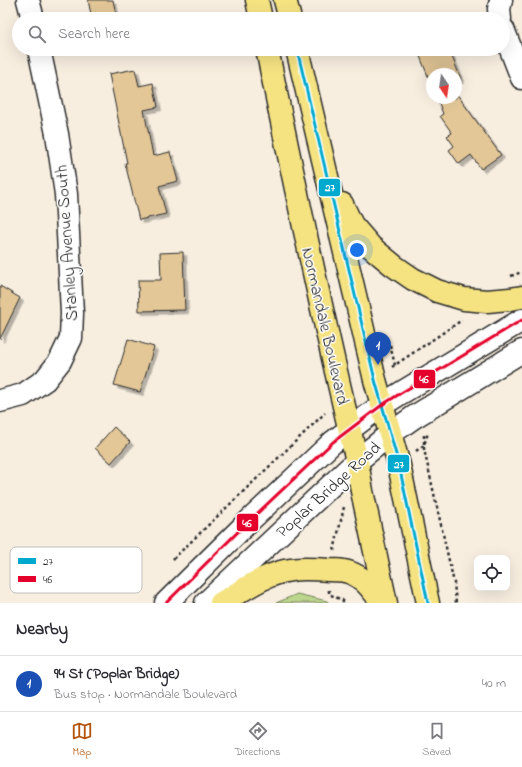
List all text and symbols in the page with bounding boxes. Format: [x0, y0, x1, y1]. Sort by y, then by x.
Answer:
search box [12, 12, 510, 56]
icon: search [26, 23, 48, 45]
text: Search here [58, 23, 130, 45]
north arrow [426, 68, 462, 104]
street label: Stanley Avenue South [50, 164, 86, 322]
line badge: 27 [318, 178, 341, 197]
text: 27 [324, 180, 335, 196]
your location [347, 240, 367, 260]
street label: Normandale Boulevard [294, 245, 355, 408]
pin: 1 [365, 332, 391, 365]
line badge: 46 [413, 369, 436, 389]
text: 46 [418, 372, 429, 388]
street label: Poplar Bridge Road [271, 436, 389, 546]
line badge: 27 [387, 454, 410, 473]
text: 27 [393, 457, 404, 473]
line badge: 46 [236, 513, 259, 532]
text: 46 [241, 516, 252, 532]
legend [10, 547, 142, 593]
text: 27 [43, 554, 53, 570]
map controls [474, 555, 510, 591]
button: locate [474, 555, 510, 591]
text: 46 [43, 572, 53, 588]
text: Nearby [16, 617, 68, 642]
text: 94 St (Poplar Bridge) [54, 663, 179, 685]
text: 1 [27, 674, 31, 693]
text: 40 m [482, 674, 506, 693]
text: Bus stop · Normandale Boulevard [54, 685, 237, 704]
tab: Map [71, 720, 93, 760]
tab: Directions [235, 720, 280, 760]
tab: Saved [422, 720, 451, 760]

